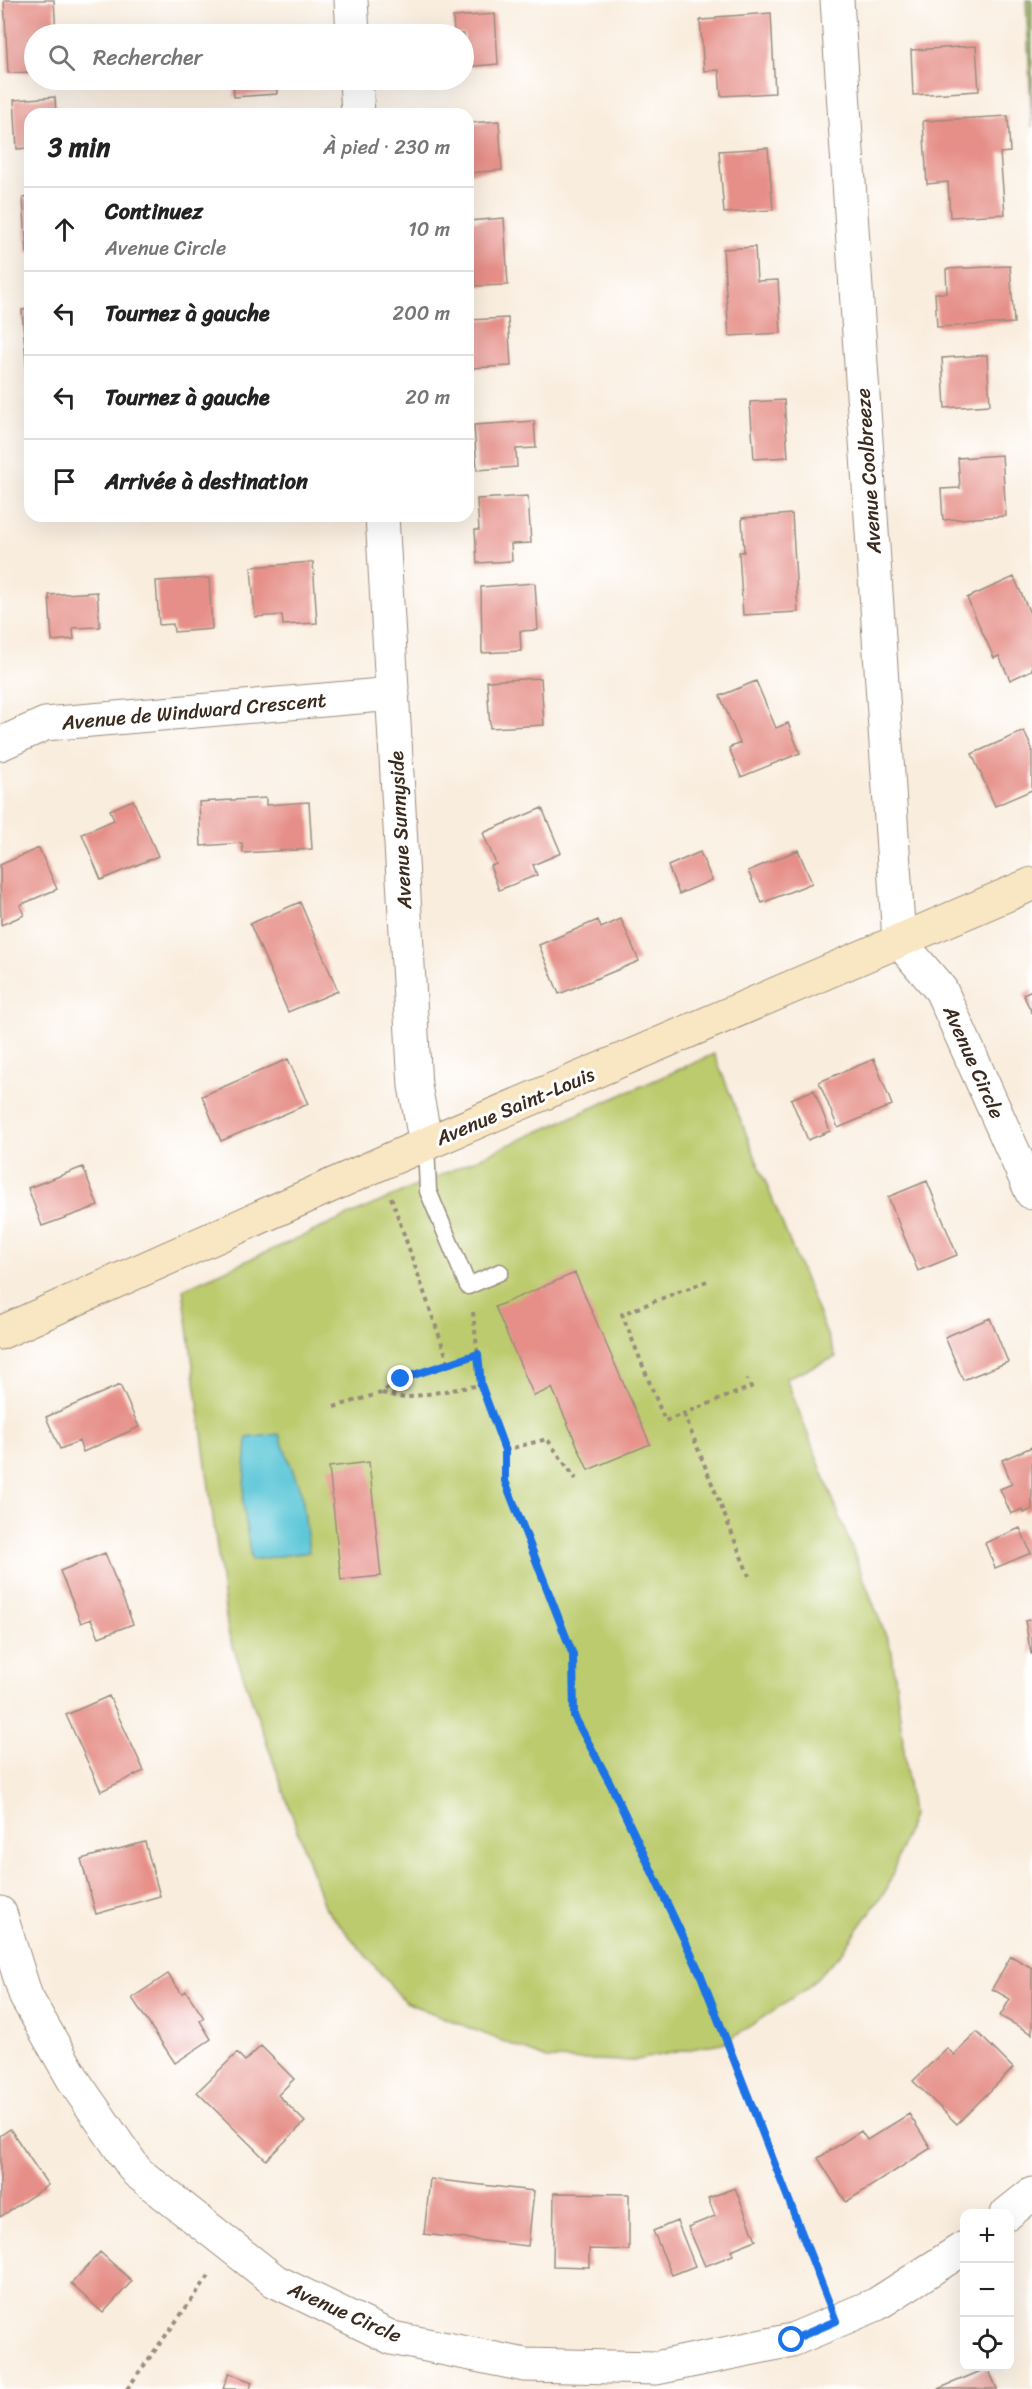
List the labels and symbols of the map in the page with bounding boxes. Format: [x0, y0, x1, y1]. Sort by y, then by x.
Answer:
street label: Avenue Coolbreeze [845, 387, 892, 556]
street label: Avenue de Windward Crescent [59, 682, 328, 741]
street label: Avenue Sunnyside [379, 750, 422, 911]
street label: Avenue Circle [933, 999, 1014, 1125]
street label: Avenue Saint-Louis [429, 1057, 601, 1156]
route end [387, 1365, 413, 1391]
street label: Avenue Circle [281, 2271, 407, 2353]
route start [778, 2326, 804, 2352]

